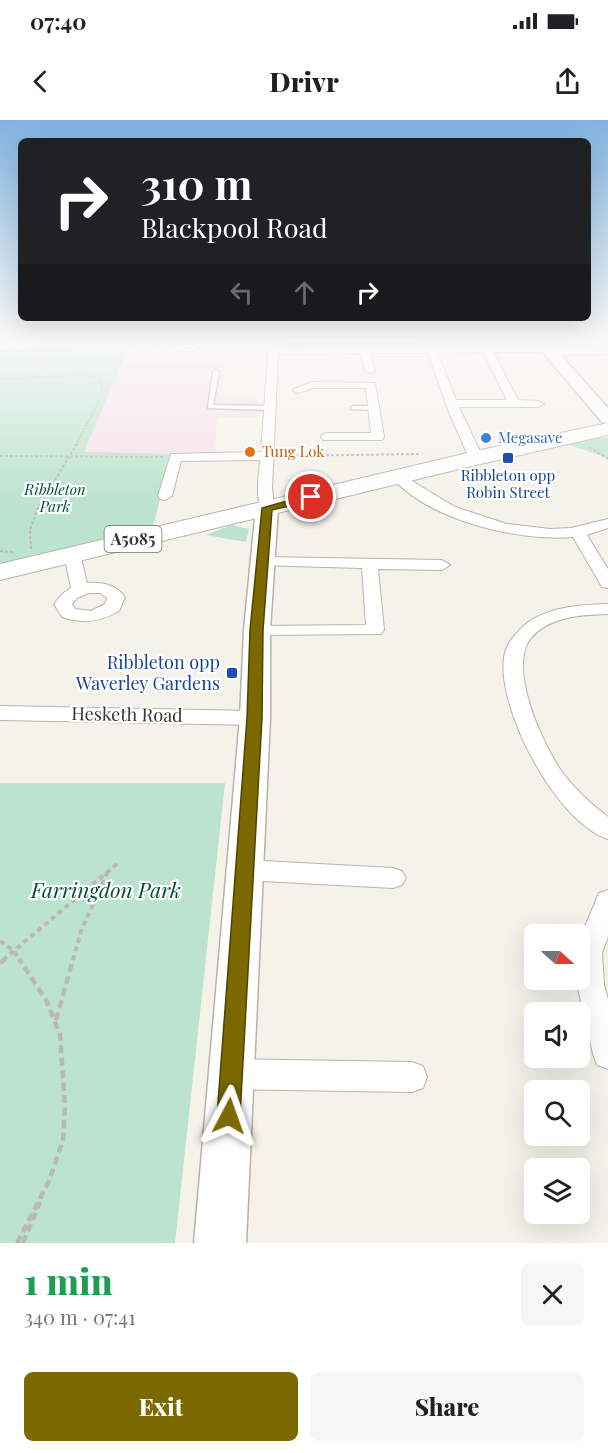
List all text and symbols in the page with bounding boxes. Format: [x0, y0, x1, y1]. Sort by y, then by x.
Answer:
text: 07:40 [30, 6, 86, 36]
text: Drivr [269, 63, 339, 99]
icon: back [24, 65, 57, 98]
icon: share [551, 65, 584, 98]
text: 310 m [141, 155, 252, 211]
icon: right [42, 162, 120, 240]
text: Blackpool Road [141, 209, 328, 245]
icon: left [225, 276, 258, 309]
icon: ahead [288, 276, 321, 309]
icon: right [351, 276, 384, 309]
place label: Megasave [498, 427, 563, 447]
marker: Megasave [479, 431, 493, 445]
place label: Tung Lok [262, 441, 325, 461]
marker: Tung Lok [243, 445, 257, 459]
marker: Ribbleton opp Robin Street [501, 451, 515, 465]
place label: Ribbleton opp Robin Street [461, 465, 556, 502]
pin [285, 471, 336, 522]
park label: Ribbleton Park [23, 479, 86, 516]
icon: arrive [294, 480, 327, 513]
road number: A5085 [104, 526, 162, 552]
place label: Ribbleton opp Waverley Gardens [75, 650, 220, 695]
marker: Ribbleton opp Waverley Gardens [225, 666, 239, 680]
street label: Hesketh Road [71, 701, 183, 727]
park label: Farringdon Park [30, 875, 181, 903]
north arrow [524, 924, 590, 990]
map controls [524, 924, 590, 1224]
button: sound [524, 1002, 590, 1068]
button: search [524, 1080, 590, 1146]
position arrow [197, 1084, 261, 1148]
button: layers [524, 1158, 590, 1224]
text: 1 min [24, 1256, 113, 1304]
button: close [521, 1263, 584, 1326]
text: 340 m · 07:41 [24, 1303, 136, 1330]
button: Exit [24, 1372, 298, 1441]
button: Share [310, 1372, 584, 1441]

